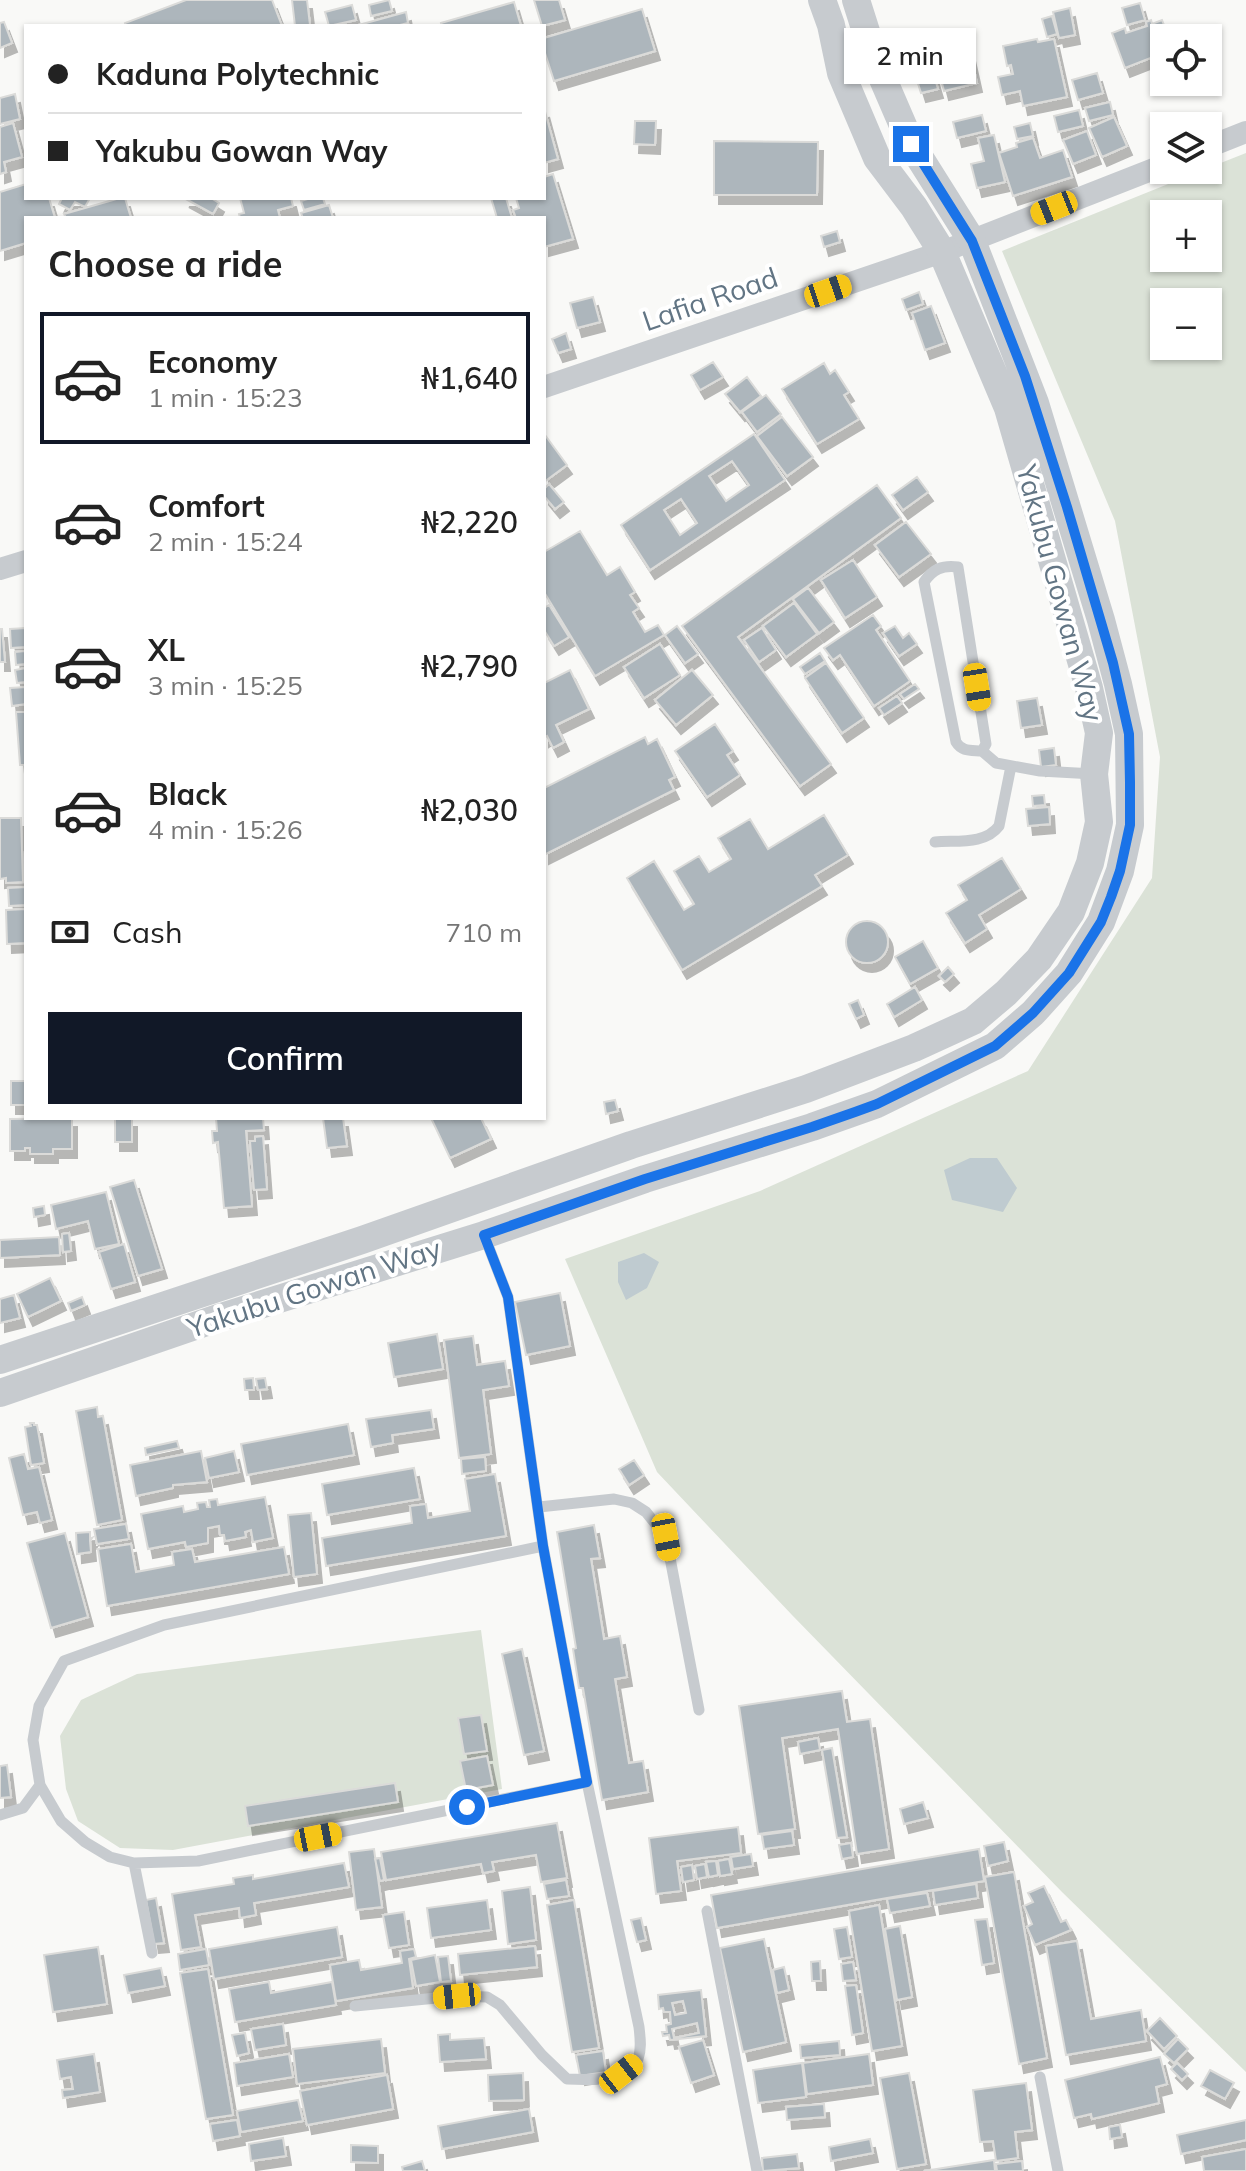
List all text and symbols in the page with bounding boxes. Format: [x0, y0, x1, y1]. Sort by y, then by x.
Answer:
map controls [1150, 24, 1222, 360]
button: locate [1150, 24, 1222, 96]
callout: 2 min [845, 28, 977, 84]
text: 2 min [876, 39, 944, 72]
text: Kaduna Polytechnic [96, 55, 379, 93]
button: layers [1150, 112, 1222, 184]
route end [893, 126, 929, 162]
text: Yakubu Gowan Way [96, 132, 388, 170]
car [1027, 188, 1081, 228]
button: + [1150, 200, 1222, 272]
text: Choose a ride [48, 241, 282, 286]
street label: Lafia Road [638, 259, 782, 338]
car [801, 272, 855, 310]
button: − [1150, 288, 1222, 360]
icon: car [52, 342, 124, 414]
text: Economy [148, 343, 277, 381]
text: ₦1,640 [421, 359, 518, 397]
text: 1 min · 15:23 [148, 381, 303, 414]
street label: Yakubu Gowan Way [1009, 460, 1112, 725]
icon: car [52, 486, 124, 558]
text: Comfort [148, 487, 265, 525]
text: ₦2,220 [421, 503, 518, 541]
text: 2 min · 15:24 [148, 525, 303, 558]
icon: car [52, 630, 124, 702]
text: XL [148, 631, 185, 669]
text: ₦2,790 [421, 647, 518, 685]
car [961, 661, 993, 713]
text: 3 min · 15:25 [148, 669, 303, 702]
icon: car [52, 774, 124, 846]
text: Black [148, 775, 227, 813]
text: ₦2,030 [421, 791, 518, 829]
text: 4 min · 15:26 [148, 813, 303, 846]
icon: cash [48, 910, 92, 954]
text: Cash [112, 913, 183, 951]
text: 710 m [446, 916, 522, 949]
button: Confirm [48, 1012, 522, 1104]
street label: Yakubu Gowan Way [182, 1230, 445, 1345]
car [650, 1511, 682, 1563]
route start [449, 1789, 485, 1825]
car [292, 1821, 344, 1853]
car [432, 1982, 482, 2010]
car [595, 2050, 647, 2098]

